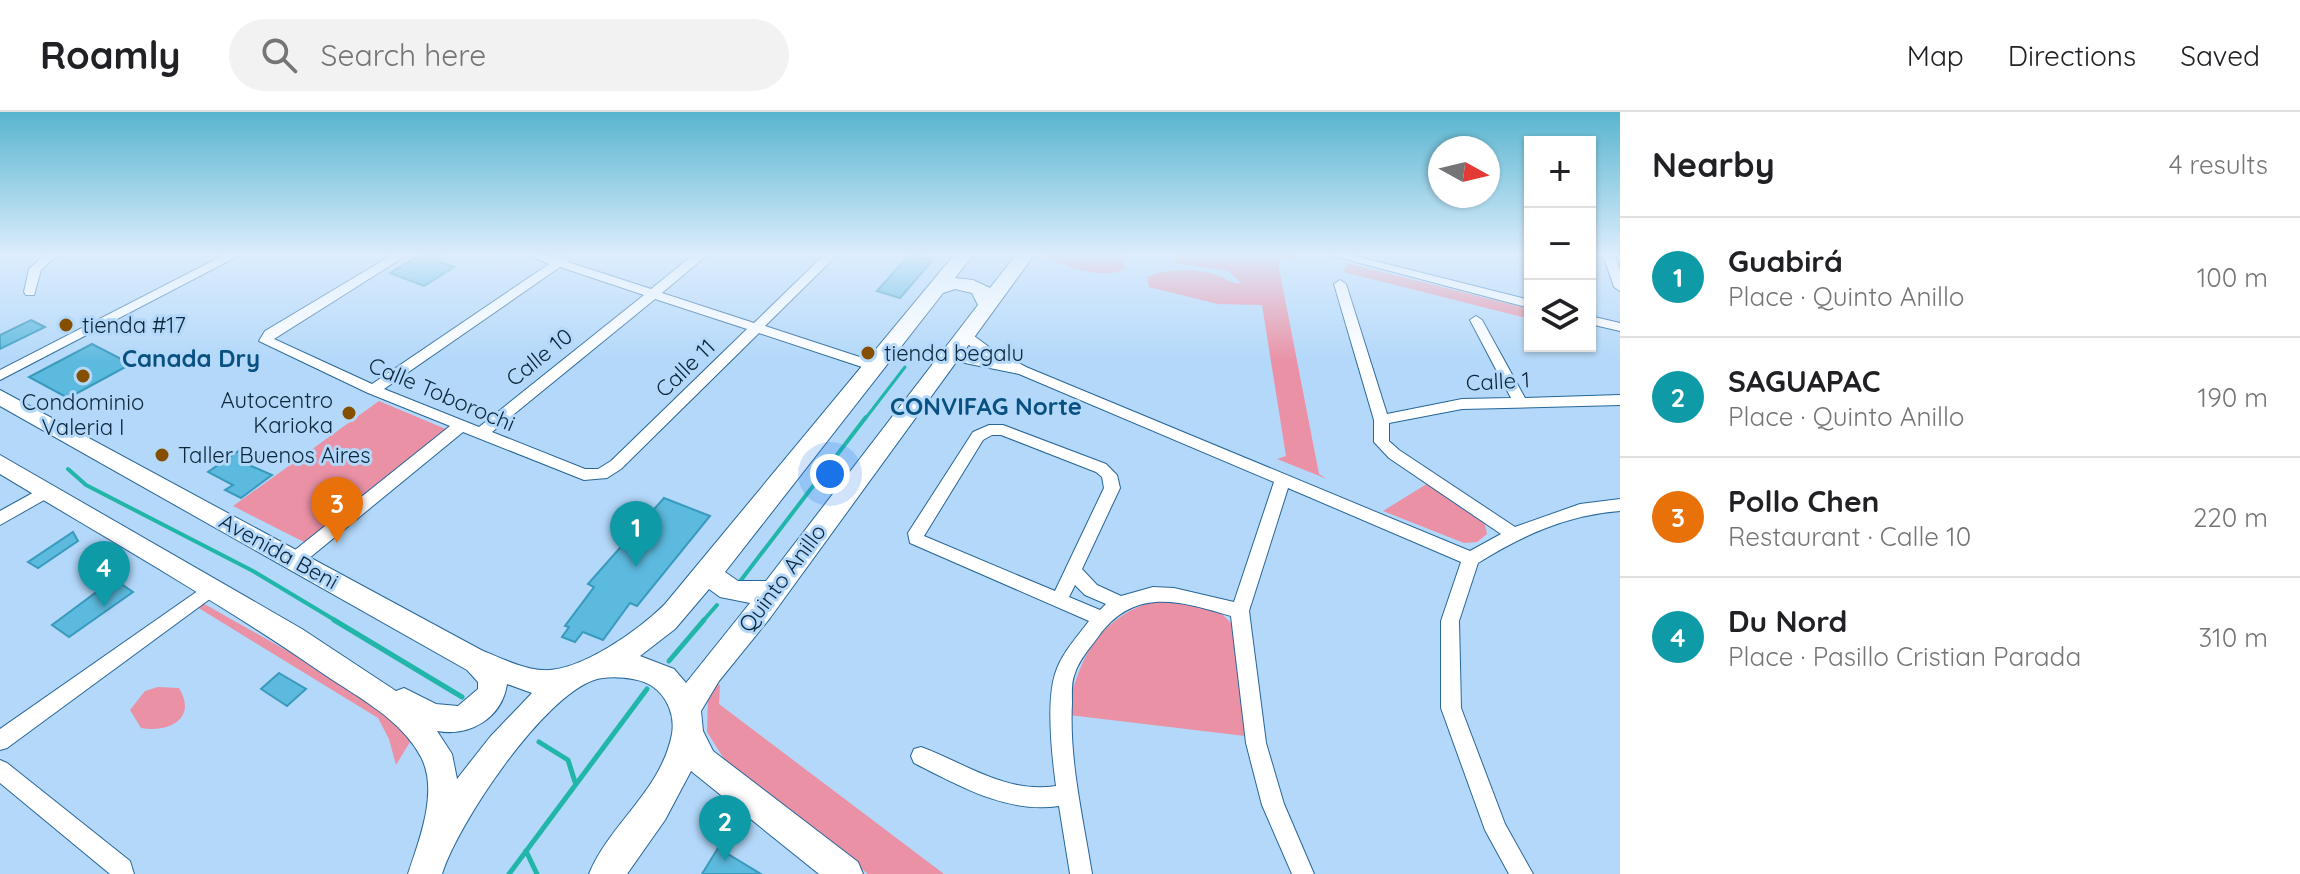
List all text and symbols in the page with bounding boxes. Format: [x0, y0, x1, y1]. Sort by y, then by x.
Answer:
search box [229, 19, 789, 91]
text: Roamly [40, 31, 181, 79]
icon: search [257, 33, 301, 77]
text: Search here [321, 36, 486, 74]
text: Map [1907, 38, 1964, 73]
text: Directions [2008, 38, 2136, 73]
text: Saved [2180, 38, 2260, 73]
north arrow [1428, 136, 1500, 208]
map controls [1524, 136, 1596, 352]
button: + [1524, 136, 1596, 208]
text: Nearby [1652, 143, 1775, 186]
text: 4 results [2169, 148, 2268, 181]
button: − [1524, 208, 1596, 280]
text: Guabirá [1728, 242, 1843, 280]
text: 1 [1673, 261, 1683, 294]
text: 100 m [2197, 261, 2268, 294]
button: layers [1524, 280, 1596, 352]
text: Place · Quinto Anillo [1728, 280, 1965, 313]
place label: tienda #17 [82, 311, 186, 339]
marker: tienda #17 [57, 316, 75, 334]
street label: Calle 10 [500, 322, 578, 392]
street label: Calle 11 [649, 333, 721, 403]
place label: tienda begalu [884, 339, 1024, 367]
district label: Canada Dry [122, 343, 260, 373]
marker: tienda begalu [859, 344, 877, 362]
street label: Calle Toborochi [365, 351, 519, 437]
text: SAGUAPAC [1728, 362, 1881, 400]
street label: Calle 1 [1465, 365, 1531, 397]
marker: Condominio Valeria I [74, 367, 92, 385]
text: 2 [1671, 381, 1685, 414]
text: 190 m [2198, 381, 2268, 414]
place label: Autocentro Karioka [221, 386, 333, 439]
place label: Condominio Valeria I [22, 388, 144, 441]
district label: CONVIFAG Norte [890, 391, 1082, 421]
text: Place · Quinto Anillo [1728, 400, 1965, 433]
marker: Autocentro Karioka [340, 404, 358, 422]
place label: Taller Buenos Aires [178, 441, 371, 469]
marker: Taller Buenos Aires [153, 446, 171, 464]
your location [810, 454, 850, 494]
pin: 3 [311, 477, 363, 543]
text: Pollo Chen [1728, 482, 1880, 520]
pin: 1 [610, 501, 662, 567]
text: 3 [1671, 501, 1685, 534]
text: 220 m [2193, 501, 2268, 534]
street label: Avenida Beni [215, 507, 343, 595]
street label: Quinto Anillo [732, 518, 832, 638]
text: Restaurant · Calle 10 [1728, 520, 1971, 553]
pin: 4 [78, 541, 130, 607]
text: Du Nord [1728, 602, 1847, 640]
text: 4 [1670, 621, 1686, 654]
text: 310 m [2198, 621, 2268, 654]
text: Place · Pasillo Cristian Parada [1728, 640, 2081, 673]
pin: 2 [699, 795, 751, 861]

